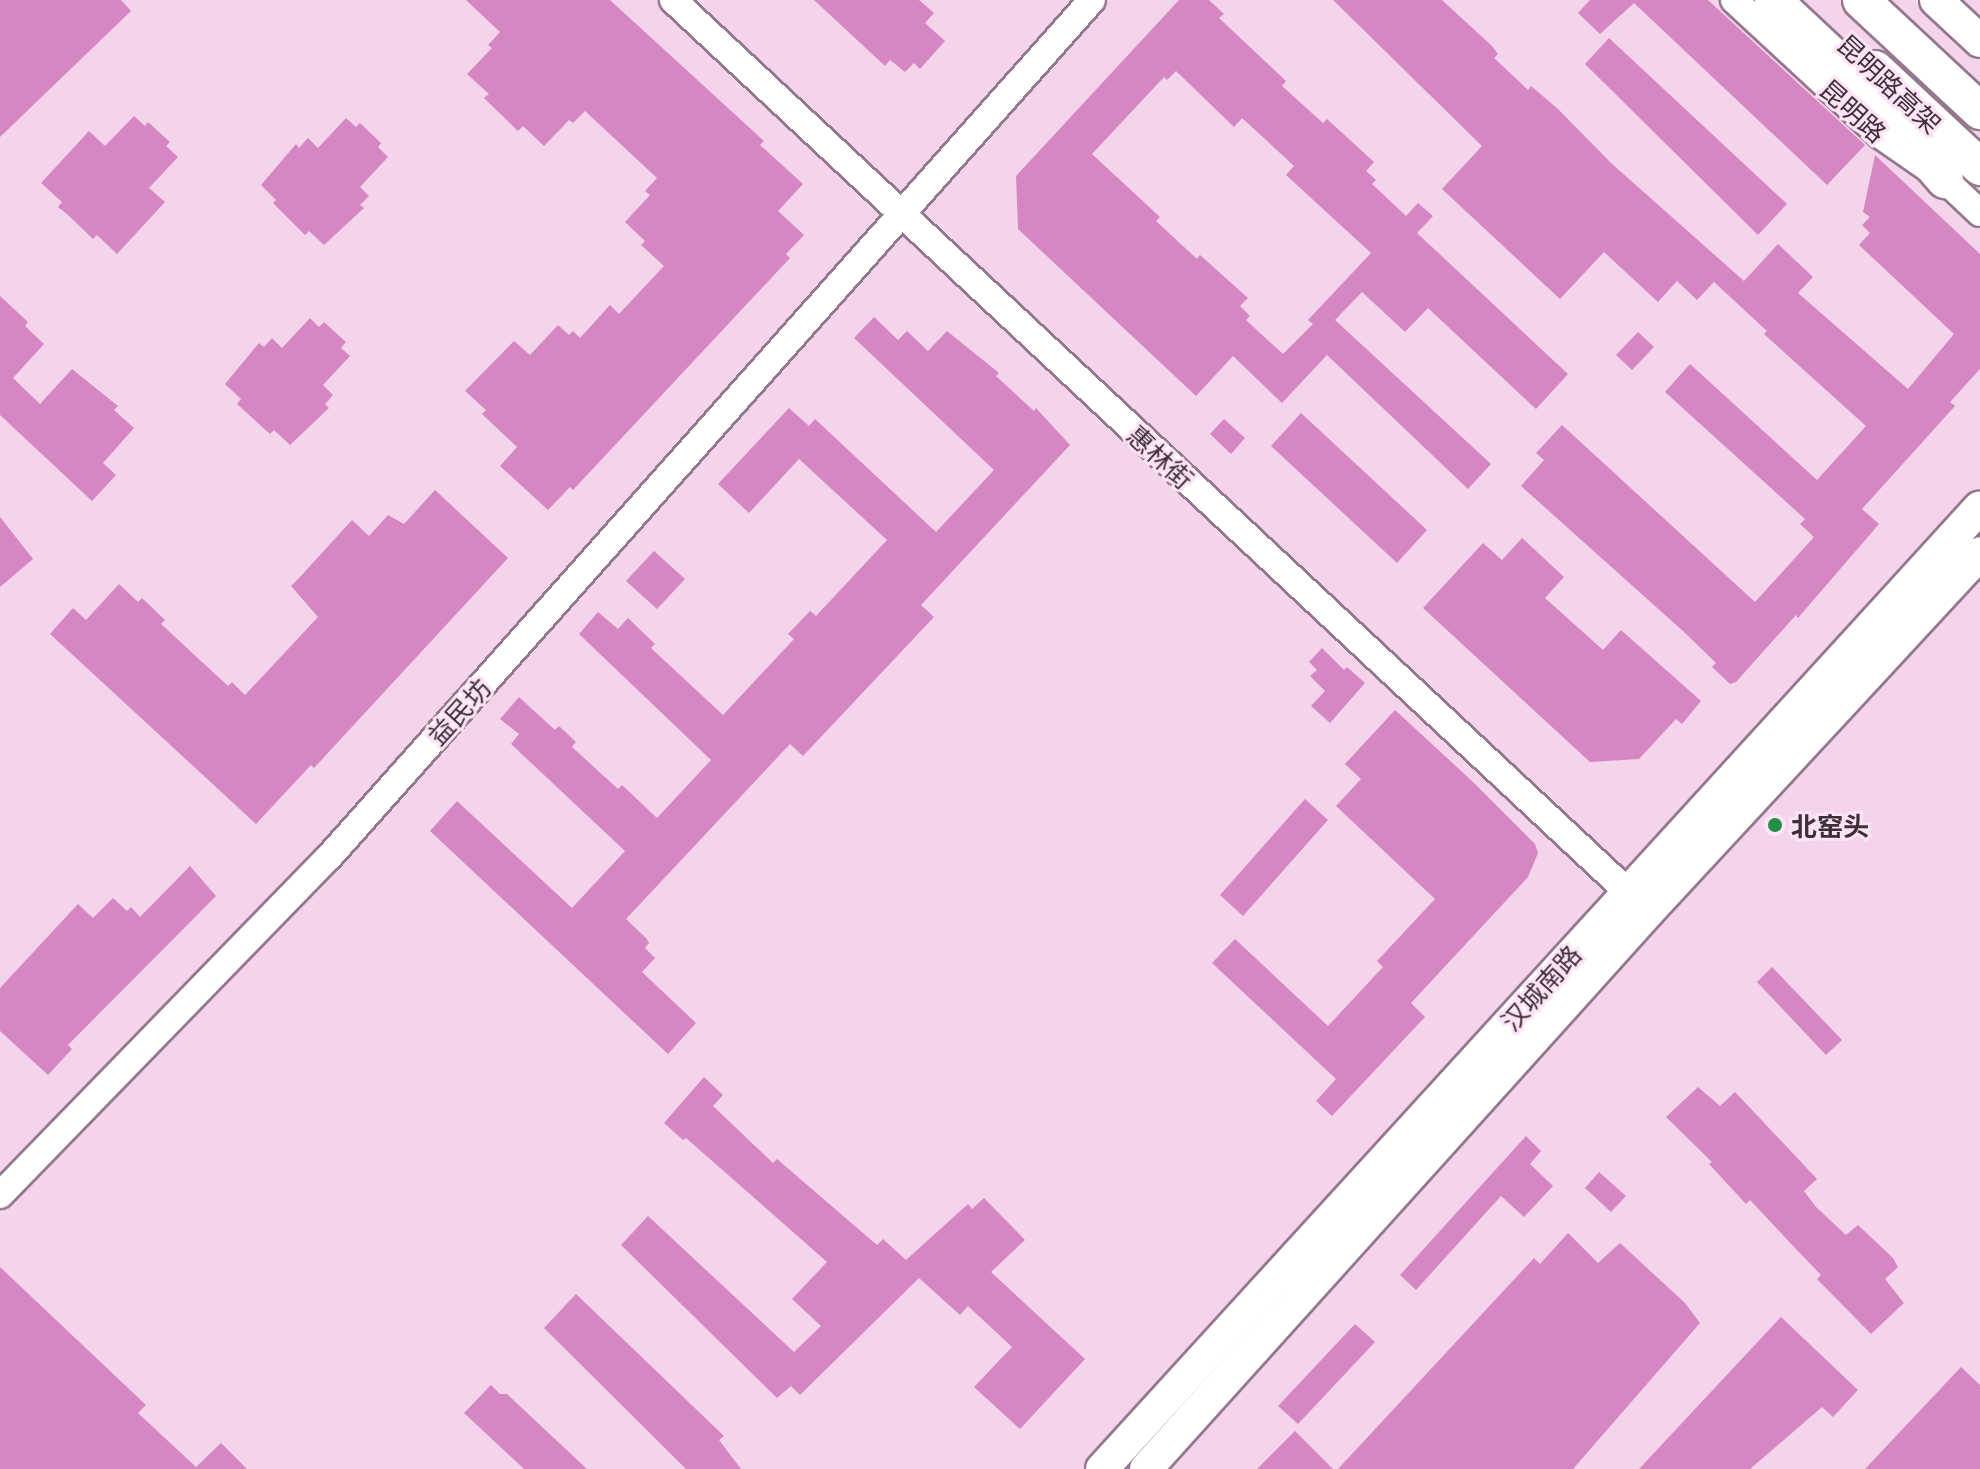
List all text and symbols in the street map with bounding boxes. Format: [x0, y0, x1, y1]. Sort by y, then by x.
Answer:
street label: 昆明路高架 [1832, 27, 1948, 139]
street label: 昆明路 [1815, 72, 1893, 148]
street label: 惠林街 [1122, 418, 1200, 494]
street label: 益民坊 [420, 672, 496, 750]
place label: 北窑头 [1791, 809, 1869, 841]
marker: 北窑头 [1766, 816, 1784, 834]
street label: 汉城南路 [1494, 938, 1586, 1036]

